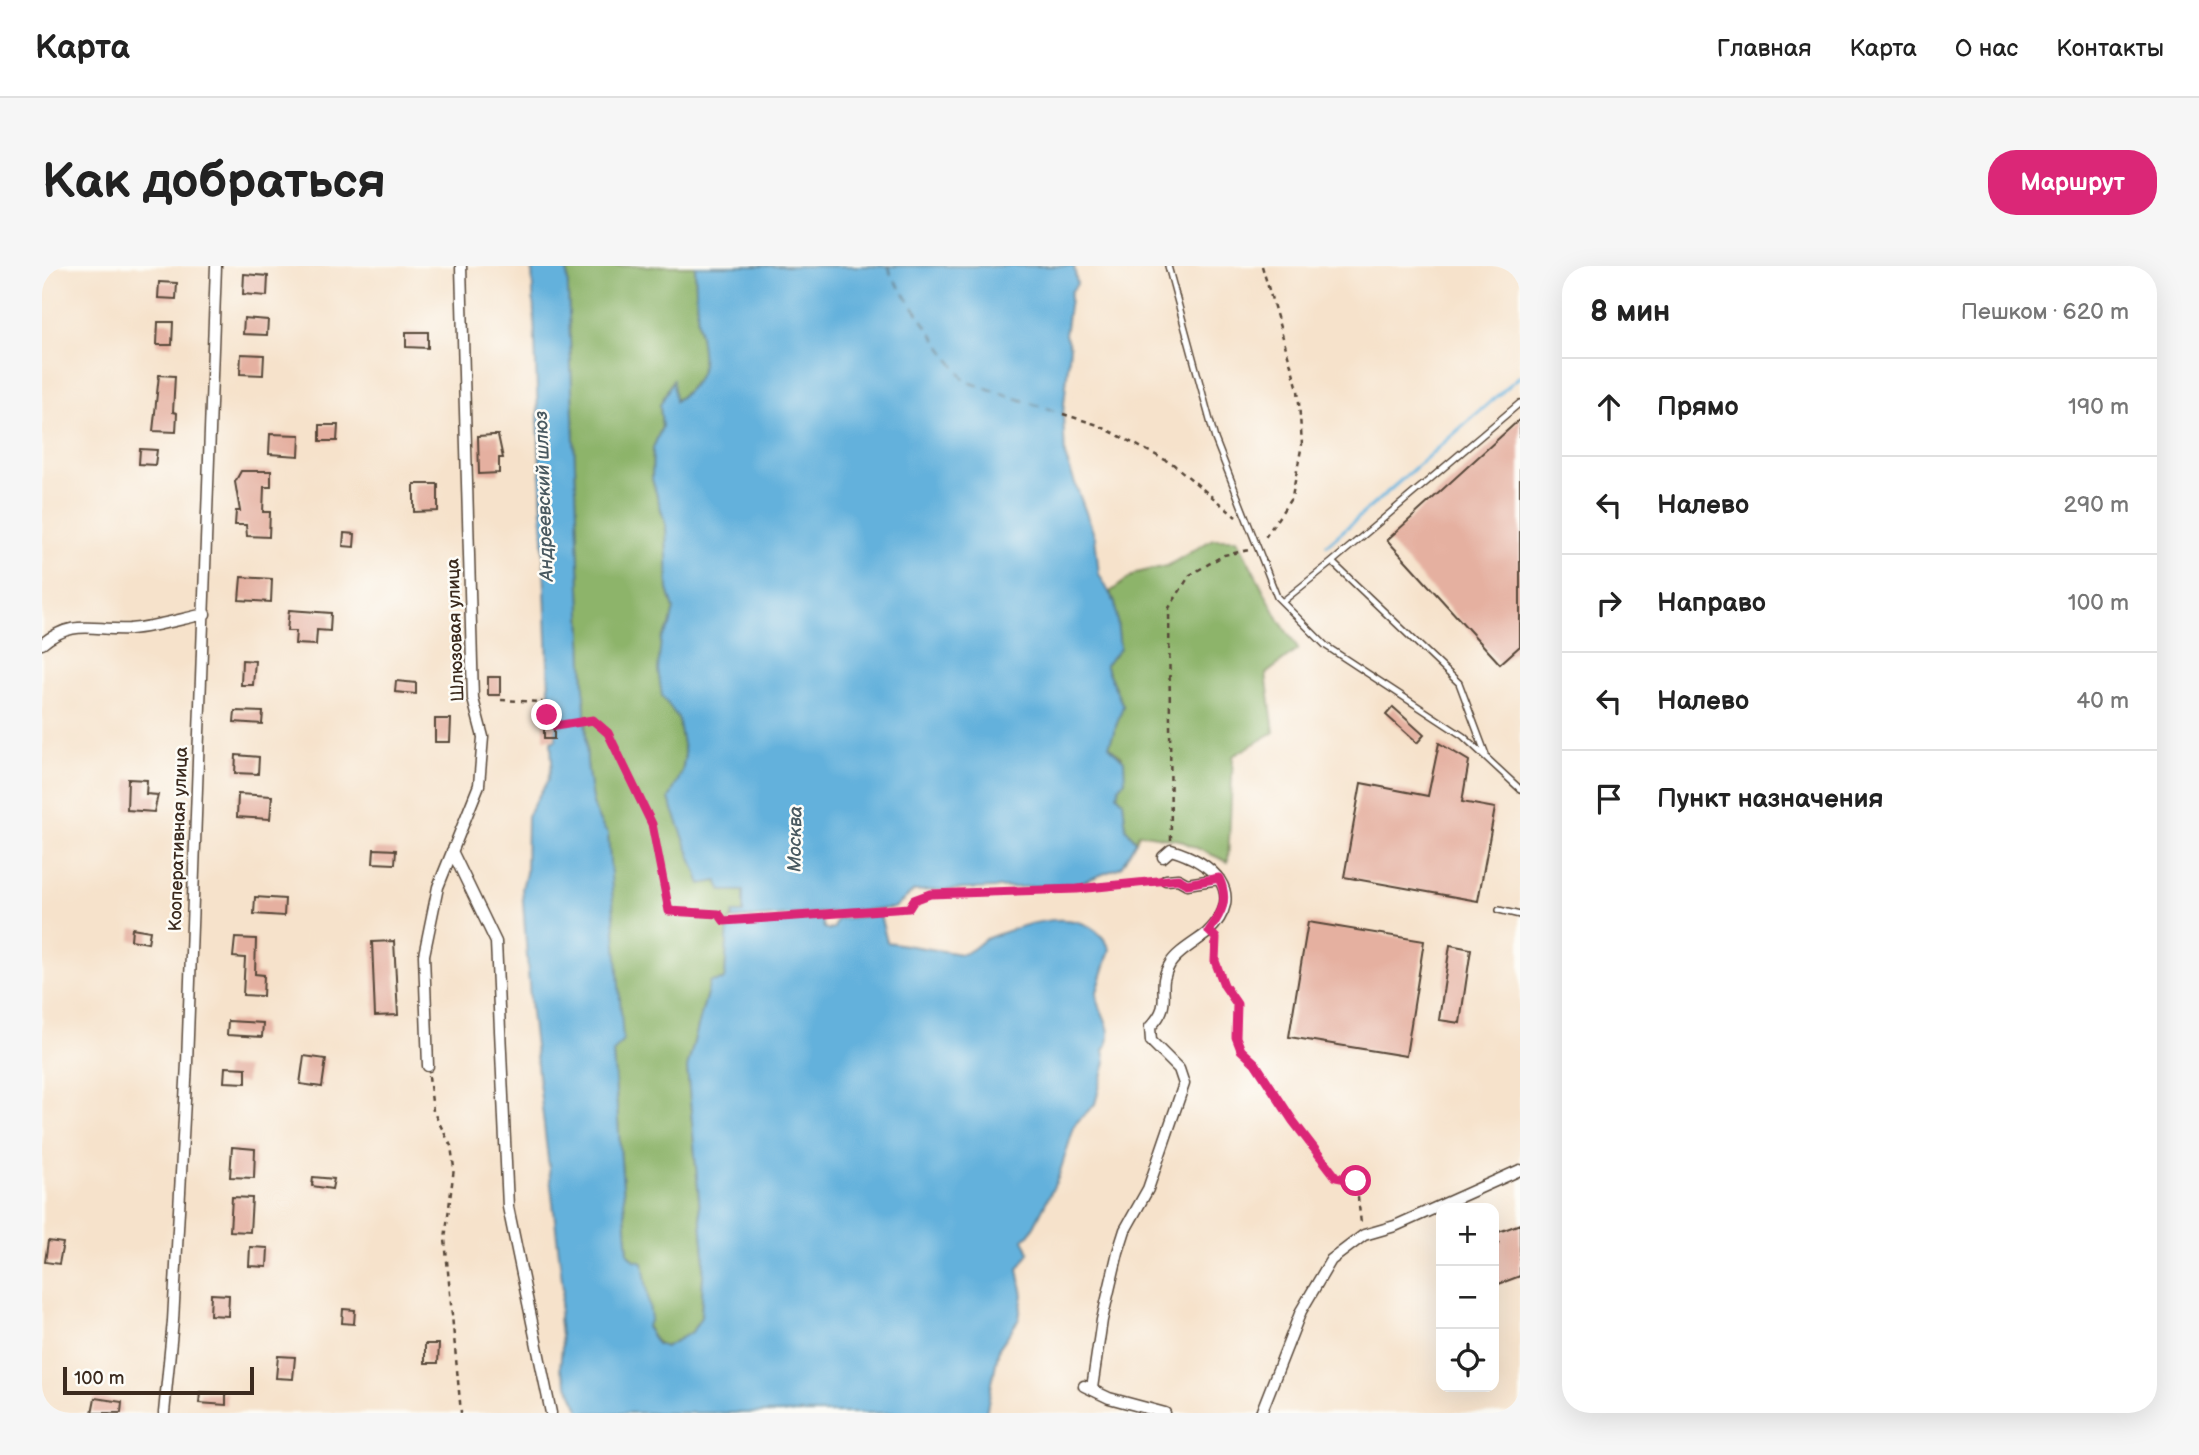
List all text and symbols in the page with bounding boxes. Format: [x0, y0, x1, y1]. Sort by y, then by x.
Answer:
text: Карта [35, 28, 130, 68]
text: Главная [1717, 34, 1811, 63]
text: Карта [1849, 34, 1917, 63]
text: О нас [1955, 34, 2018, 63]
text: Контакты [2056, 34, 2164, 63]
button: Маршрут [1988, 150, 2157, 215]
text: Как добраться [42, 153, 386, 212]
text: 8 мин [1590, 294, 1670, 330]
text: Пешком · 620 m [1961, 298, 2129, 326]
icon: ahead [1590, 388, 1628, 426]
text: Прямо [1657, 392, 1739, 423]
text: 190 m [2068, 393, 2129, 421]
water label: Андреевский шлюз [530, 410, 559, 583]
icon: left [1590, 486, 1628, 524]
text: Налево [1657, 490, 1749, 521]
text: 290 m [2063, 491, 2129, 519]
street label: Шлюзовая улица [442, 557, 468, 702]
icon: right [1590, 584, 1628, 622]
text: Направо [1657, 588, 1766, 619]
text: 100 m [2068, 589, 2129, 617]
icon: left [1590, 682, 1628, 720]
text: Налево [1657, 686, 1749, 717]
text: 40 m [2076, 687, 2129, 715]
route end [531, 699, 562, 730]
street label: Кооперативная улица [165, 746, 192, 932]
icon: arrive [1590, 780, 1628, 818]
text: Пункт назначения [1657, 784, 1883, 815]
water label: Москва [783, 806, 808, 872]
route start [1340, 1165, 1371, 1196]
map controls [1436, 1203, 1499, 1392]
button: + [1436, 1203, 1499, 1266]
button: − [1436, 1266, 1499, 1329]
button: locate [1436, 1329, 1499, 1392]
scale bar [63, 1364, 254, 1396]
text: 100 m [74, 1367, 125, 1390]

